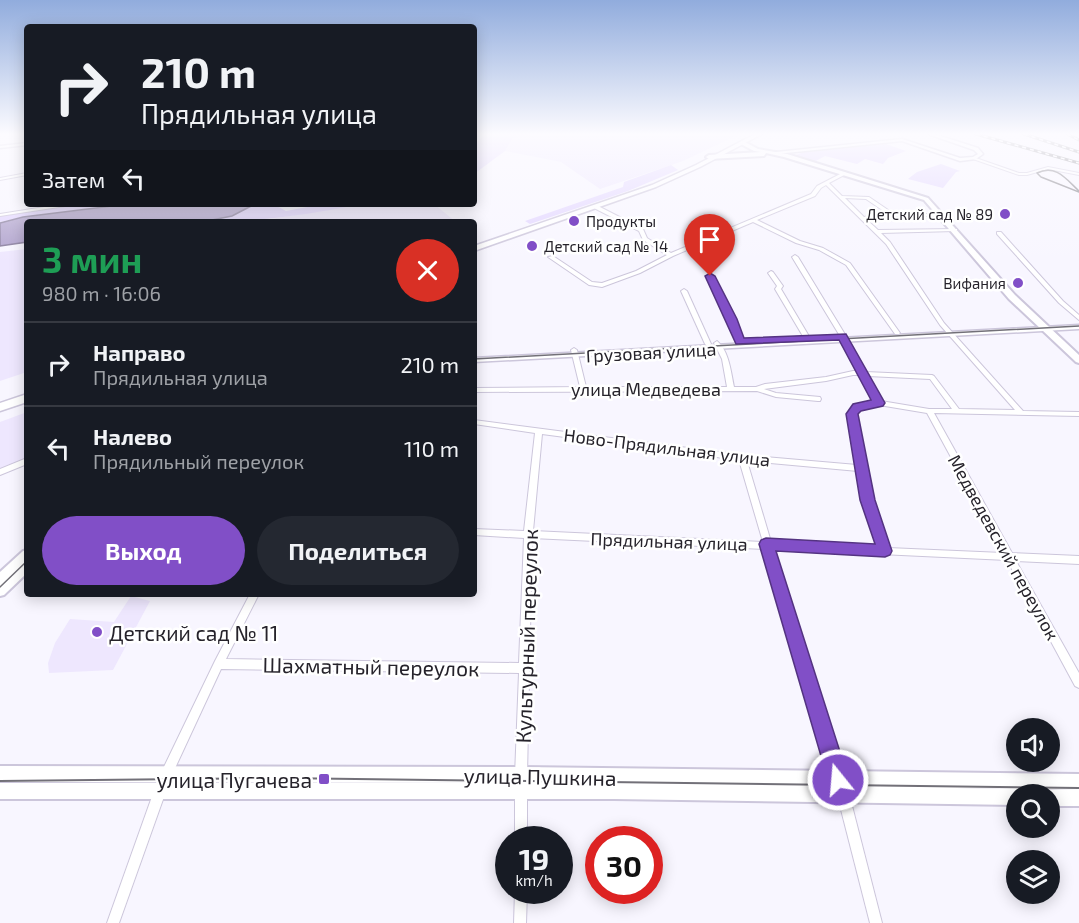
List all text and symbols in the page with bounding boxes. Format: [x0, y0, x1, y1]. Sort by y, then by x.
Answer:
text: 210 m [141, 46, 256, 96]
icon: right [42, 48, 120, 126]
text: Прядильная улица [141, 97, 377, 129]
icon: left [117, 162, 150, 195]
text: Затем [42, 166, 105, 192]
place label: Детский сад № 89 [866, 205, 993, 223]
marker: Детский сад № 89 [998, 207, 1012, 221]
place label: Продукты [586, 212, 656, 231]
marker: Продукты [567, 214, 581, 228]
pin [684, 214, 735, 276]
icon: arrive [693, 223, 726, 256]
text: 3 мин [42, 237, 142, 280]
place label: Детский сад № 14 [544, 237, 668, 255]
button: close [396, 239, 459, 302]
marker: Детский сад № 14 [525, 239, 539, 253]
place label: Вифания [943, 274, 1006, 292]
marker: Вифания [1011, 276, 1025, 290]
text: 980 m · 16:06 [42, 281, 161, 305]
street label: Грузовая улица [585, 338, 717, 366]
text: Направо [93, 339, 186, 365]
icon: right [42, 348, 75, 381]
text: 210 m [400, 351, 459, 377]
text: Прядильная улица [93, 365, 268, 389]
street label: улица Медведева [571, 378, 721, 400]
text: Налево [93, 423, 172, 449]
street label: Ново-Прядильная улица [562, 423, 772, 471]
icon: left [42, 432, 75, 465]
text: 110 m [404, 435, 459, 461]
text: Прядильный переулок [93, 449, 304, 473]
street label: Медведевский переулок [944, 450, 1064, 644]
button: Выход [42, 516, 245, 585]
button: Поделиться [257, 516, 459, 585]
street label: Прядильная улица [590, 527, 748, 555]
street label: Культурный переулок [510, 528, 543, 744]
place label: Детский сад № 11 [109, 620, 278, 645]
marker: Детский сад № 11 [90, 625, 104, 639]
street label: Шахматный переулок [262, 652, 480, 681]
map controls [1006, 718, 1060, 904]
button: sound [1006, 718, 1060, 772]
position arrow [806, 748, 870, 812]
street label: улица Пушкина [463, 762, 617, 791]
place label: улица Пугачева [156, 767, 312, 793]
marker: улица Пугачева [317, 772, 331, 786]
button: search [1006, 784, 1060, 838]
speed limit sign: 30 [585, 826, 663, 904]
text: 19 [519, 840, 549, 876]
button: layers [1006, 850, 1060, 904]
text: km/h [515, 871, 553, 889]

